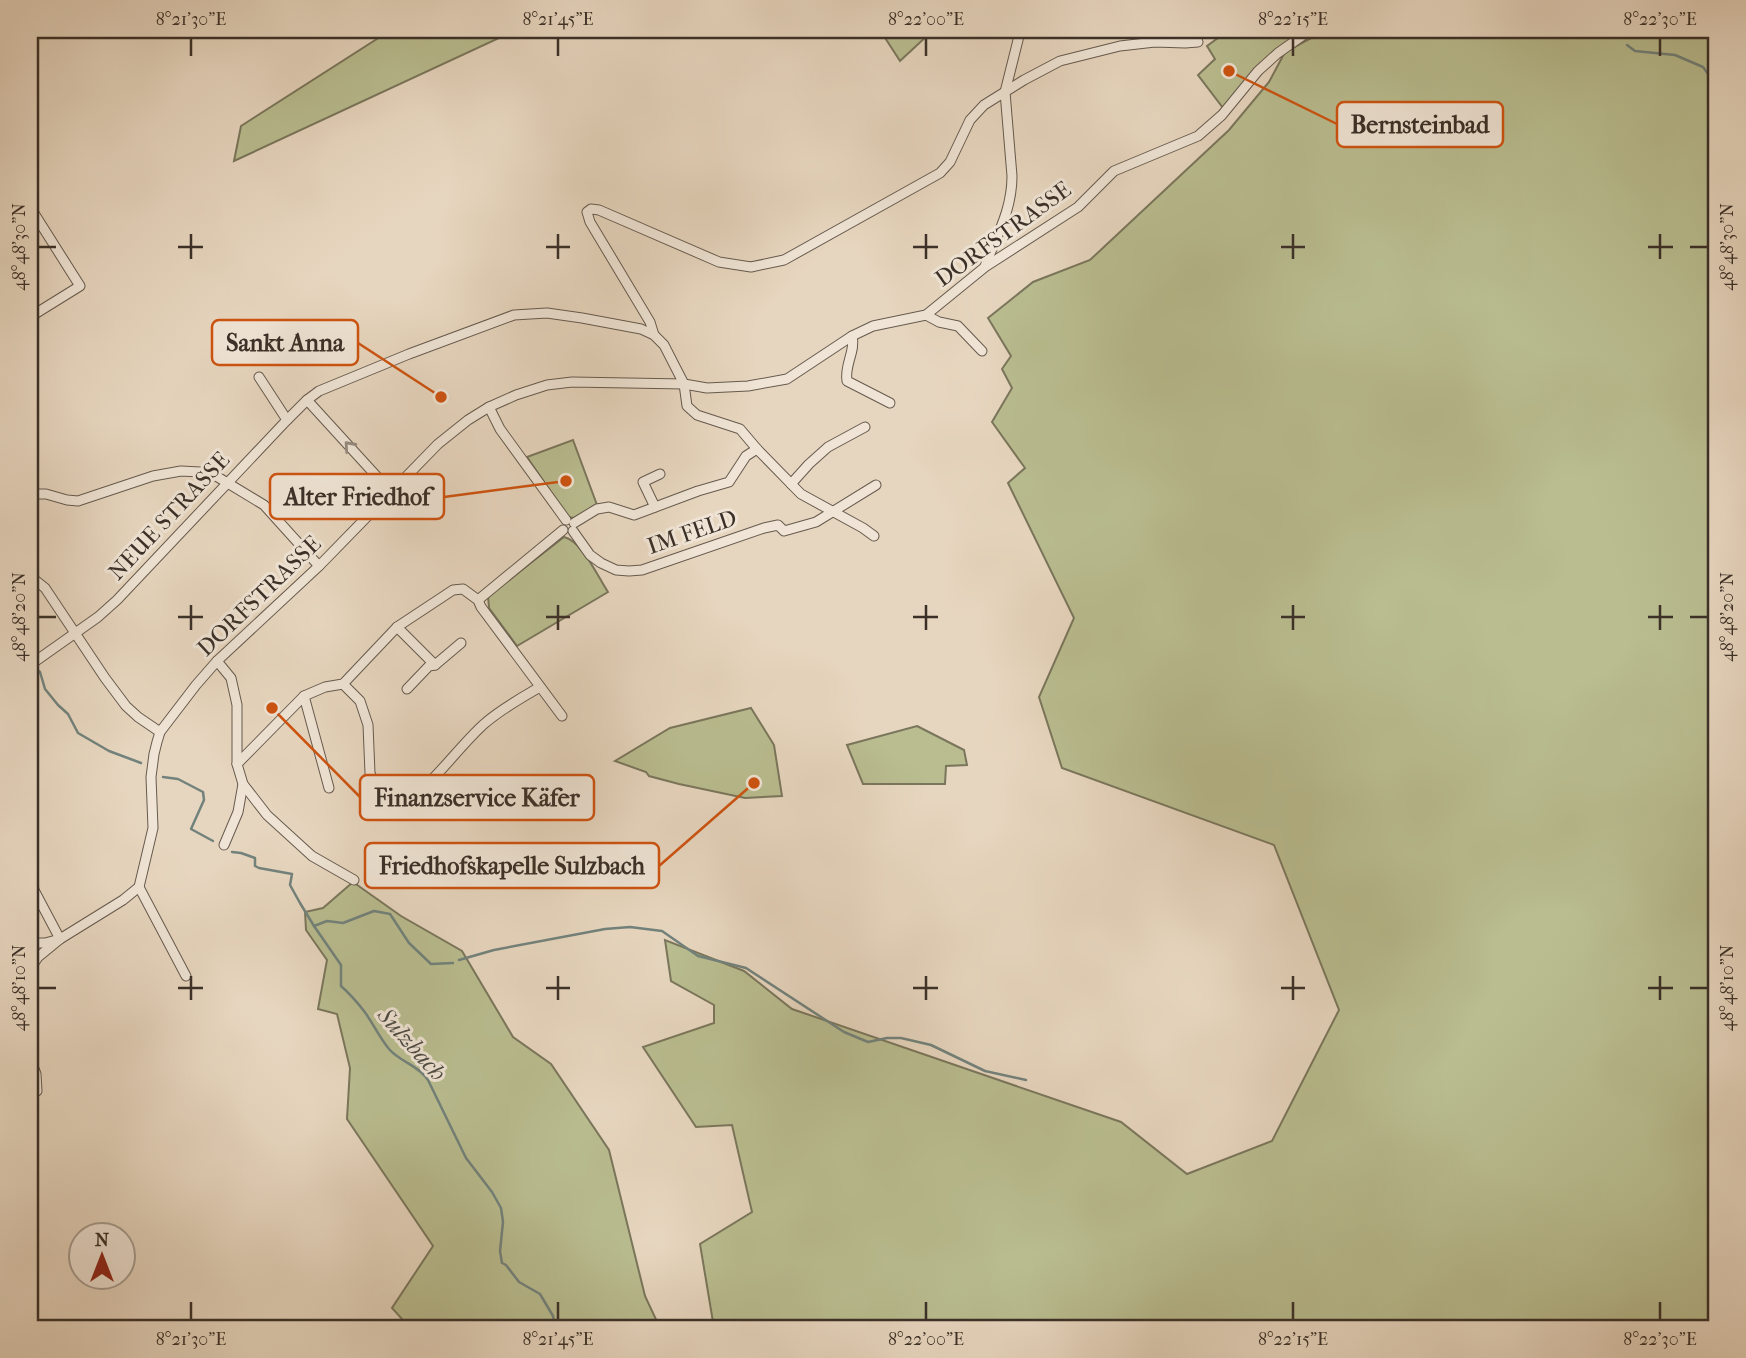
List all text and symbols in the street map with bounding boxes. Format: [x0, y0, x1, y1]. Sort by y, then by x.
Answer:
text: 8°21'30"E [156, 9, 226, 30]
text: 8°21'45"E [522, 9, 594, 30]
text: 8°22'00"E [888, 9, 964, 30]
text: 8°22'15"E [1258, 9, 1328, 30]
text: 8°22'30"E [1623, 9, 1697, 30]
callout: Bernsteinbad [1337, 102, 1503, 147]
text: Bernsteinbad [1351, 111, 1490, 139]
street label: DORFSTRASSE [930, 176, 1076, 292]
text: 48°48'30"N [9, 203, 30, 291]
text: 48°48'30"N [1717, 203, 1738, 291]
callout: Sankt Anna [212, 320, 358, 365]
text: Sankt Anna [226, 329, 345, 357]
one-way arrow [345, 441, 357, 454]
street label: NEUE STRASSE [103, 446, 235, 586]
callout: Alter Friedhof [270, 474, 444, 519]
text: Alter Friedhof [282, 483, 435, 511]
street label: IM FELD [644, 504, 740, 560]
street label: DORFSTRASSE [192, 530, 326, 662]
text: 48°48'20"N [9, 572, 30, 662]
text: 48°48'20"N [1717, 572, 1738, 662]
callout: Finanzservice Käfer [360, 775, 594, 820]
text: Finanzservice Käfer [373, 784, 581, 812]
callout: Friedhofskapelle Sulzbach [365, 843, 659, 888]
text: Friedhofskapelle Sulzbach [378, 852, 646, 880]
text: 48°48'10"N [9, 944, 30, 1031]
text: 48°48'10"N [1717, 944, 1738, 1031]
water label: Sulzbach [371, 1001, 452, 1086]
north arrow [66, 1222, 136, 1292]
text: N [95, 1229, 110, 1251]
text: 8°21'30"E [156, 1329, 226, 1350]
text: 8°21'45"E [522, 1329, 594, 1350]
text: 8°22'00"E [888, 1329, 964, 1350]
text: 8°22'15"E [1258, 1329, 1328, 1350]
text: 8°22'30"E [1623, 1329, 1697, 1350]

